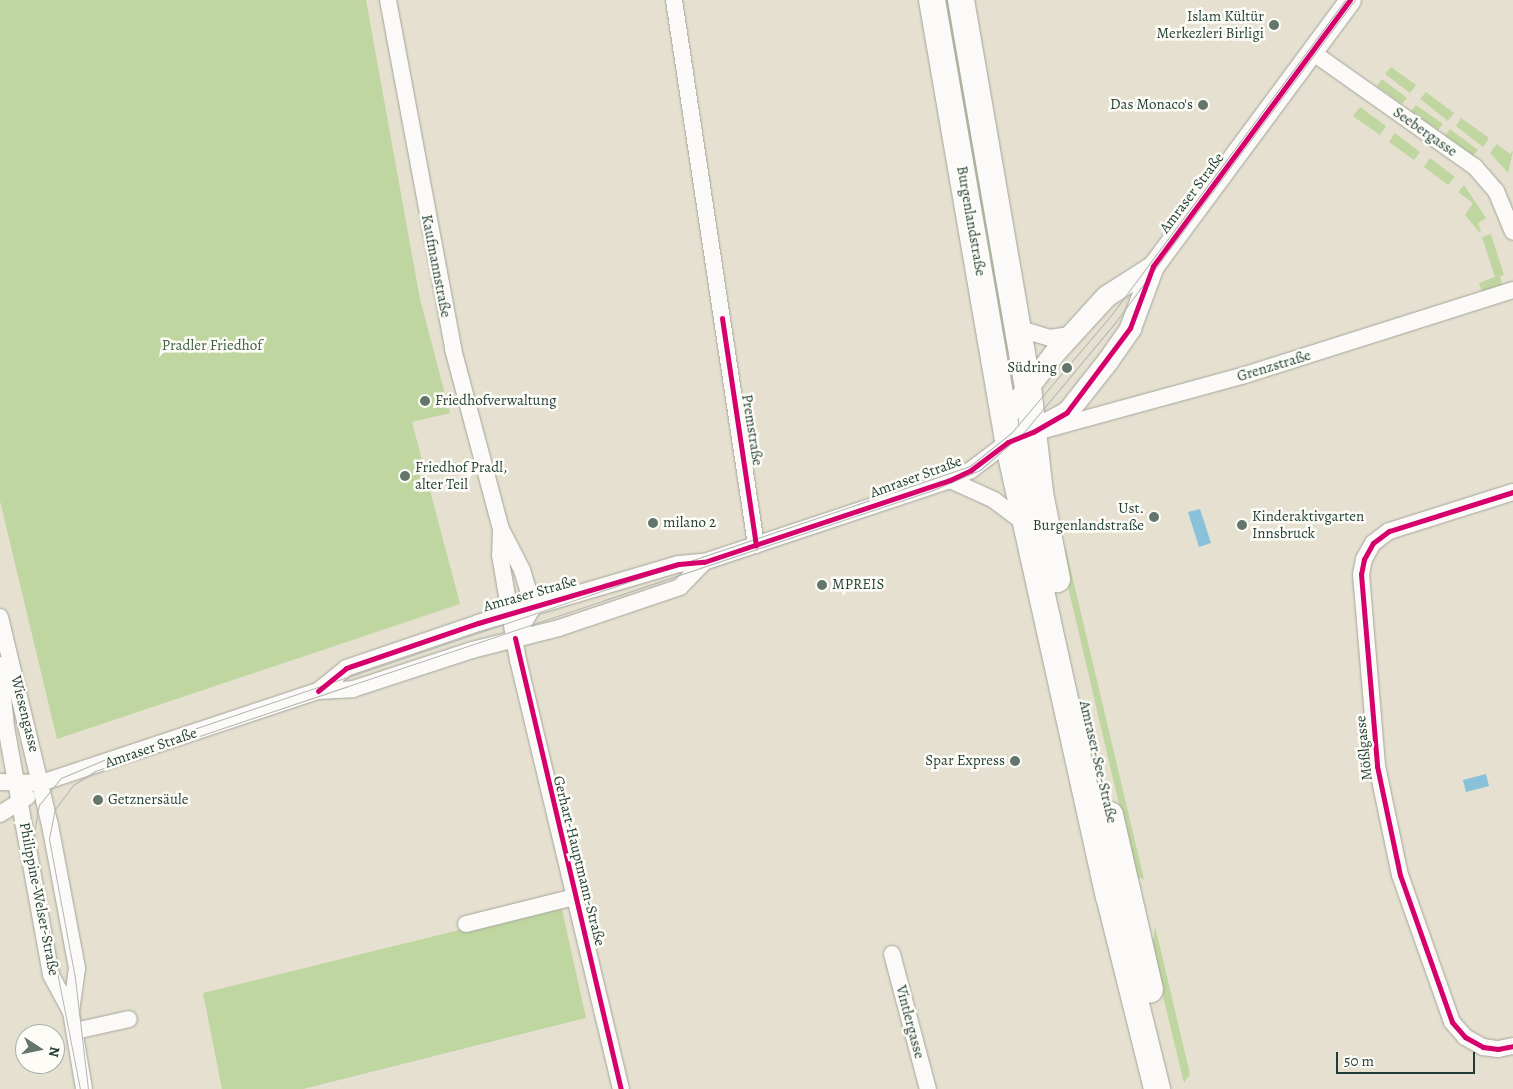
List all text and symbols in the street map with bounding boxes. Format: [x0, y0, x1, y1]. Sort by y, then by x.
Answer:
place label: Islam Kültür Merkezleri Birligi [1157, 7, 1264, 42]
marker: Islam Kültür Merkezleri Birligi [1268, 19, 1280, 31]
place label: Das Monaco's [1110, 96, 1193, 114]
marker: Das Monaco's [1197, 99, 1209, 111]
street label: Seebergasse [1389, 103, 1461, 161]
street label: Amraser Straße [1156, 149, 1228, 237]
street label: Burgenlandstraße [952, 165, 990, 277]
street label: Kaufmannstraße [417, 213, 455, 319]
park label: Pradler Friedhof [162, 337, 262, 355]
street label: Grenzstraße [1235, 346, 1313, 386]
place label: Südring [1007, 359, 1057, 377]
marker: Südring [1061, 362, 1073, 374]
place label: Friedhofverwaltung [435, 392, 556, 410]
street label: Premstraße [737, 393, 767, 467]
marker: Friedhofverwaltung [419, 395, 431, 407]
street label: Amraser Straße [868, 452, 964, 502]
place label: Friedhof Pradl, alter Teil [415, 458, 507, 493]
marker: Friedhof Pradl, alter Teil [399, 470, 411, 482]
place label: Ust. Burgenlandstraße [1033, 499, 1144, 534]
place label: Kinderaktivgarten Innsbruck [1252, 507, 1364, 542]
marker: Ust. Burgenlandstraße [1148, 511, 1160, 523]
place label: milano 2 [663, 514, 716, 532]
marker: milano 2 [647, 517, 659, 529]
marker: Kinderaktivgarten Innsbruck [1236, 519, 1248, 531]
street label: Amraser Straße [481, 572, 579, 616]
place label: MPREIS [832, 576, 884, 594]
marker: MPREIS [816, 579, 828, 591]
street label: Wiesengasse [7, 674, 43, 754]
street label: Amraser-See-Straße [1075, 699, 1121, 825]
street label: Mößlgasse [1352, 714, 1376, 782]
street label: Amraser Straße [103, 724, 199, 772]
place label: Spar Express [925, 752, 1005, 770]
marker: Spar Express [1009, 755, 1021, 767]
street label: Gerhart-Hauptmann-Straße [549, 774, 609, 948]
place label: Getznersäule [108, 791, 188, 809]
marker: Getznersäule [92, 794, 104, 806]
street label: Philippine-Welser-Straße [15, 821, 63, 977]
street label: Vintlergasse [892, 983, 928, 1061]
north arrow [15, 1024, 65, 1074]
scale bar [1338, 1042, 1477, 1074]
text: N [44, 1045, 65, 1059]
text: 50 m [1344, 1051, 1374, 1071]

